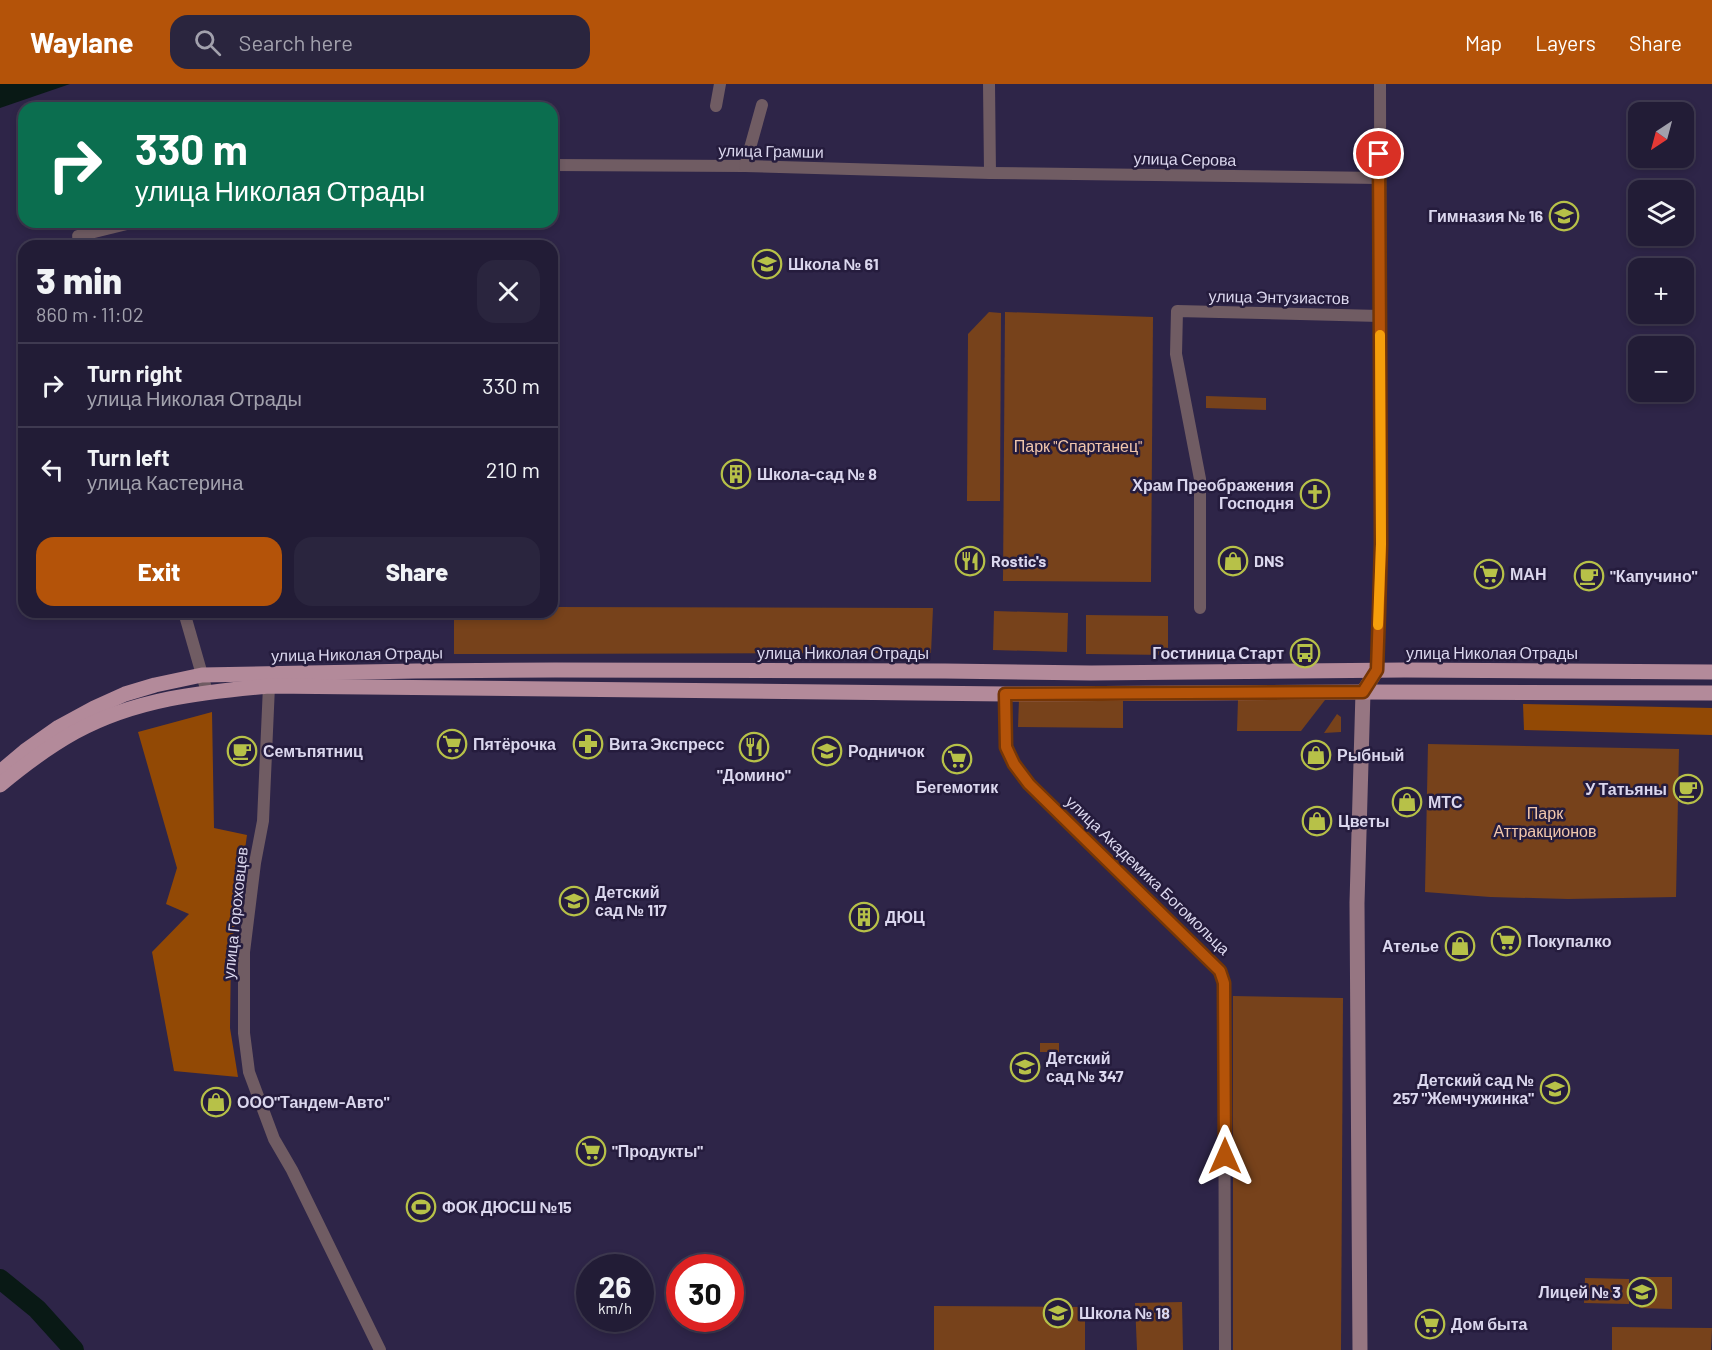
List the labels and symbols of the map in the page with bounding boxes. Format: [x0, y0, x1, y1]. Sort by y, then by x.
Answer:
north arrow [1628, 102, 1694, 168]
pin [1353, 128, 1404, 179]
street label: улица Грамши [718, 140, 824, 161]
street label: улица Серова [1134, 148, 1237, 169]
school or university icon: Гимназия № 16 [1548, 200, 1580, 232]
place label: Гимназия № 16 [1428, 206, 1543, 225]
school or university icon: Школа № 61 [751, 248, 783, 280]
place label: Школа № 61 [788, 254, 879, 273]
street label: улица Энтузиастов [1208, 286, 1350, 307]
park label: Парк "Спартанец" [1014, 436, 1142, 455]
building icon: Школа-сад № 8 [720, 458, 752, 490]
place label: Школа-сад № 8 [757, 464, 877, 483]
place label: Храм Преображения Господня [1132, 475, 1294, 512]
church icon: Храм Преображения Господня [1299, 478, 1331, 510]
restaurant icon: Rostic's [954, 545, 986, 577]
shop icon: DNS [1217, 545, 1249, 577]
place label: Rostic's [991, 551, 1046, 570]
place label: DNS [1254, 551, 1284, 570]
supermarket icon: МАН [1473, 558, 1505, 590]
cafe icon: "Капучино" [1573, 560, 1605, 592]
place label: МАН [1510, 564, 1546, 583]
place label: "Капучино" [1610, 566, 1698, 585]
bus stop icon: Гостиница Старт [1289, 637, 1321, 669]
street label: улица Николая Отрады [271, 643, 443, 664]
street label: улица Николая Отрады [757, 643, 929, 662]
place label: Гостиница Старт [1152, 643, 1284, 662]
street label: улица Николая Отрады [1406, 643, 1578, 662]
supermarket icon: Пятёрочка [436, 728, 468, 760]
pharmacy icon: Вита Экспресс [572, 728, 604, 760]
restaurant icon: "Домино" [738, 731, 770, 763]
place label: Пятёрочка [473, 734, 556, 753]
place label: Вита Экспресс [609, 734, 724, 753]
cafe icon: Семъпятниц [226, 735, 258, 767]
school or university icon: Родничок [811, 735, 843, 767]
shop icon: Рыбный [1300, 739, 1332, 771]
place label: Семъпятниц [263, 741, 363, 760]
place label: Родничок [848, 741, 926, 760]
supermarket icon: Бегемотик [941, 743, 973, 775]
place label: Рыбный [1337, 745, 1404, 764]
place label: "Домино" [717, 765, 791, 784]
cafe icon: У Татьяны [1672, 773, 1704, 805]
place label: Бегемотик [916, 777, 999, 796]
place label: У Татьяны [1585, 779, 1667, 798]
shop icon: МТС [1391, 786, 1423, 818]
street label: улица Академика Богомольца [1062, 791, 1234, 958]
place label: МТС [1428, 792, 1463, 811]
park label: Парк Аттракционов [1493, 803, 1597, 840]
shop icon: Цветы [1301, 805, 1333, 837]
place label: Цветы [1338, 811, 1390, 830]
street label: улица Гороховцев [218, 846, 251, 980]
place label: Детский сад № 117 [595, 882, 667, 919]
school or university icon: Детский сад № 117 [558, 885, 590, 917]
building icon: ДЮЦ [848, 901, 880, 933]
place label: ДЮЦ [885, 907, 925, 926]
supermarket icon: Покупалко [1490, 925, 1522, 957]
shop icon: Ателье [1444, 930, 1476, 962]
place label: Покупалко [1527, 931, 1612, 950]
place label: Ателье [1382, 936, 1439, 955]
place label: Детский сад № 347 [1046, 1048, 1124, 1085]
school or university icon: Детский сад № 347 [1009, 1051, 1041, 1083]
place label: Детский сад № 257 "Жемчужинка" [1393, 1070, 1534, 1107]
school or university icon: Детский сад № 257 "Жемчужинка" [1539, 1073, 1571, 1105]
shop icon: ООО"Тандем-Авто" [200, 1086, 232, 1118]
place label: ООО"Тандем-Авто" [237, 1092, 390, 1111]
position arrow [1193, 1124, 1257, 1188]
supermarket icon: "Продукты" [575, 1135, 607, 1167]
place label: "Продукты" [612, 1141, 703, 1160]
sports icon: ФОК ДЮСШ №15 [405, 1191, 437, 1223]
place label: ФОК ДЮСШ №15 [442, 1197, 572, 1216]
speed limit sign: 30 [666, 1254, 744, 1332]
school or university icon: Лицей № 3 [1626, 1276, 1658, 1308]
place label: Лицей № 3 [1538, 1282, 1621, 1301]
school or university icon: Школа № 18 [1042, 1297, 1074, 1329]
place label: Школа № 18 [1079, 1303, 1170, 1322]
supermarket icon: Дом быта [1414, 1308, 1446, 1340]
place label: Дом быта [1451, 1314, 1528, 1333]

